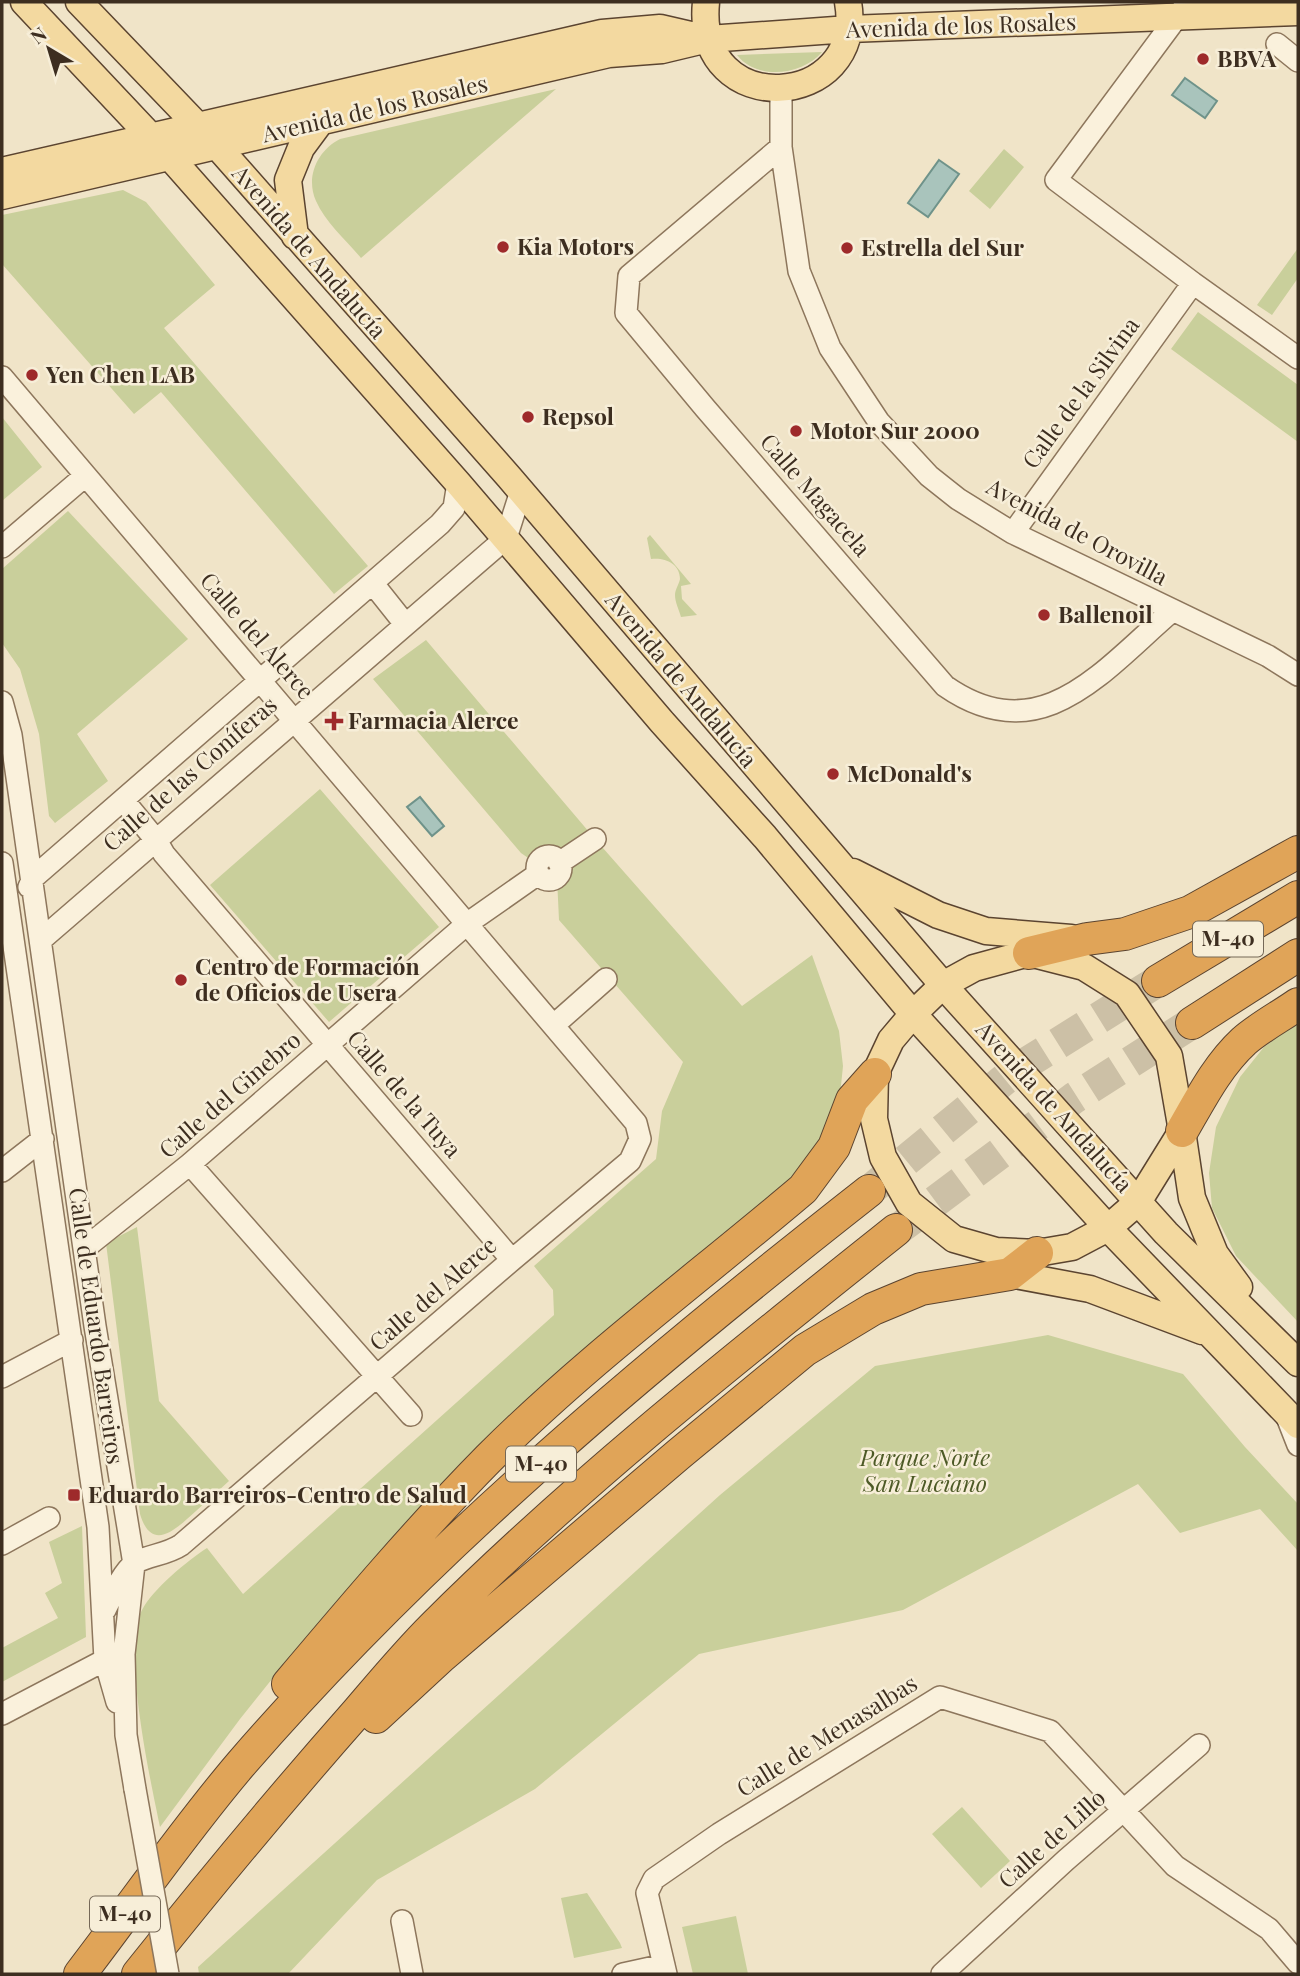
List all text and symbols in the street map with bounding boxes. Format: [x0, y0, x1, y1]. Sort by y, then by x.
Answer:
street label: Avenida de los Rosales [844, 5, 1077, 44]
north arrow [14, 14, 84, 84]
text: N [25, 20, 52, 49]
place label: BBVA [1217, 42, 1277, 73]
marker: BBVA [1195, 51, 1211, 67]
street label: Avenida de los Rosales [258, 67, 490, 149]
street label: Avenida de Andalucía [226, 157, 394, 345]
place label: Kia Motors [517, 230, 634, 261]
place label: Estrella del Sur [861, 231, 1024, 262]
marker: Kia Motors [495, 239, 511, 255]
marker: Estrella del Sur [839, 240, 855, 256]
street label: Calle de la Silvina [1014, 310, 1146, 474]
place label: Yen Chen LAB [45, 358, 195, 389]
marker: Yen Chen LAB [24, 367, 40, 383]
place label: Repsol [542, 400, 614, 431]
marker: Repsol [520, 409, 536, 425]
place label: Motor Sur 2000 [810, 414, 980, 445]
marker: Motor Sur 2000 [788, 423, 804, 439]
street label: Calle Magacela [754, 426, 878, 562]
street label: Avenida de Orovilla [981, 469, 1174, 592]
street label: Calle del Alerce [194, 565, 322, 705]
street label: Avenida de Andalucía [599, 584, 765, 774]
place label: Ballenoil [1058, 598, 1153, 629]
marker: Ballenoil [1036, 607, 1052, 623]
street label: Calle de las Coníferas [95, 689, 283, 857]
place label: Farmacia Alerce [348, 704, 519, 735]
marker: Farmacia Alerce [326, 713, 342, 729]
place label: McDonald's [847, 757, 972, 788]
marker: McDonald's [825, 766, 841, 782]
road number: M-40 [1193, 922, 1263, 956]
place label: Centro de Formación de Oficios de Usera [195, 950, 420, 1007]
marker: Centro de Formación de Oficios de Usera [173, 972, 189, 988]
street label: Avenida de Andalucía [969, 1013, 1141, 1199]
street label: Calle de la Tuya [341, 1023, 470, 1164]
street label: Calle del Ginebro [151, 1024, 307, 1164]
street label: Calle de Eduardo Barreiros [63, 1186, 132, 1466]
street label: Calle del Alerce [362, 1229, 502, 1357]
park label: Parque Norte San Luciano [859, 1441, 990, 1498]
road number: M-40 [506, 1446, 576, 1482]
place label: Eduardo Barreiros-Centro de Salud [88, 1478, 467, 1509]
marker: Eduardo Barreiros-Centro de Salud [66, 1487, 82, 1503]
street label: Calle de Menasalbas [730, 1667, 923, 1803]
street label: Calle de Lillo [991, 1782, 1111, 1894]
road number: M-40 [90, 1896, 160, 1932]

